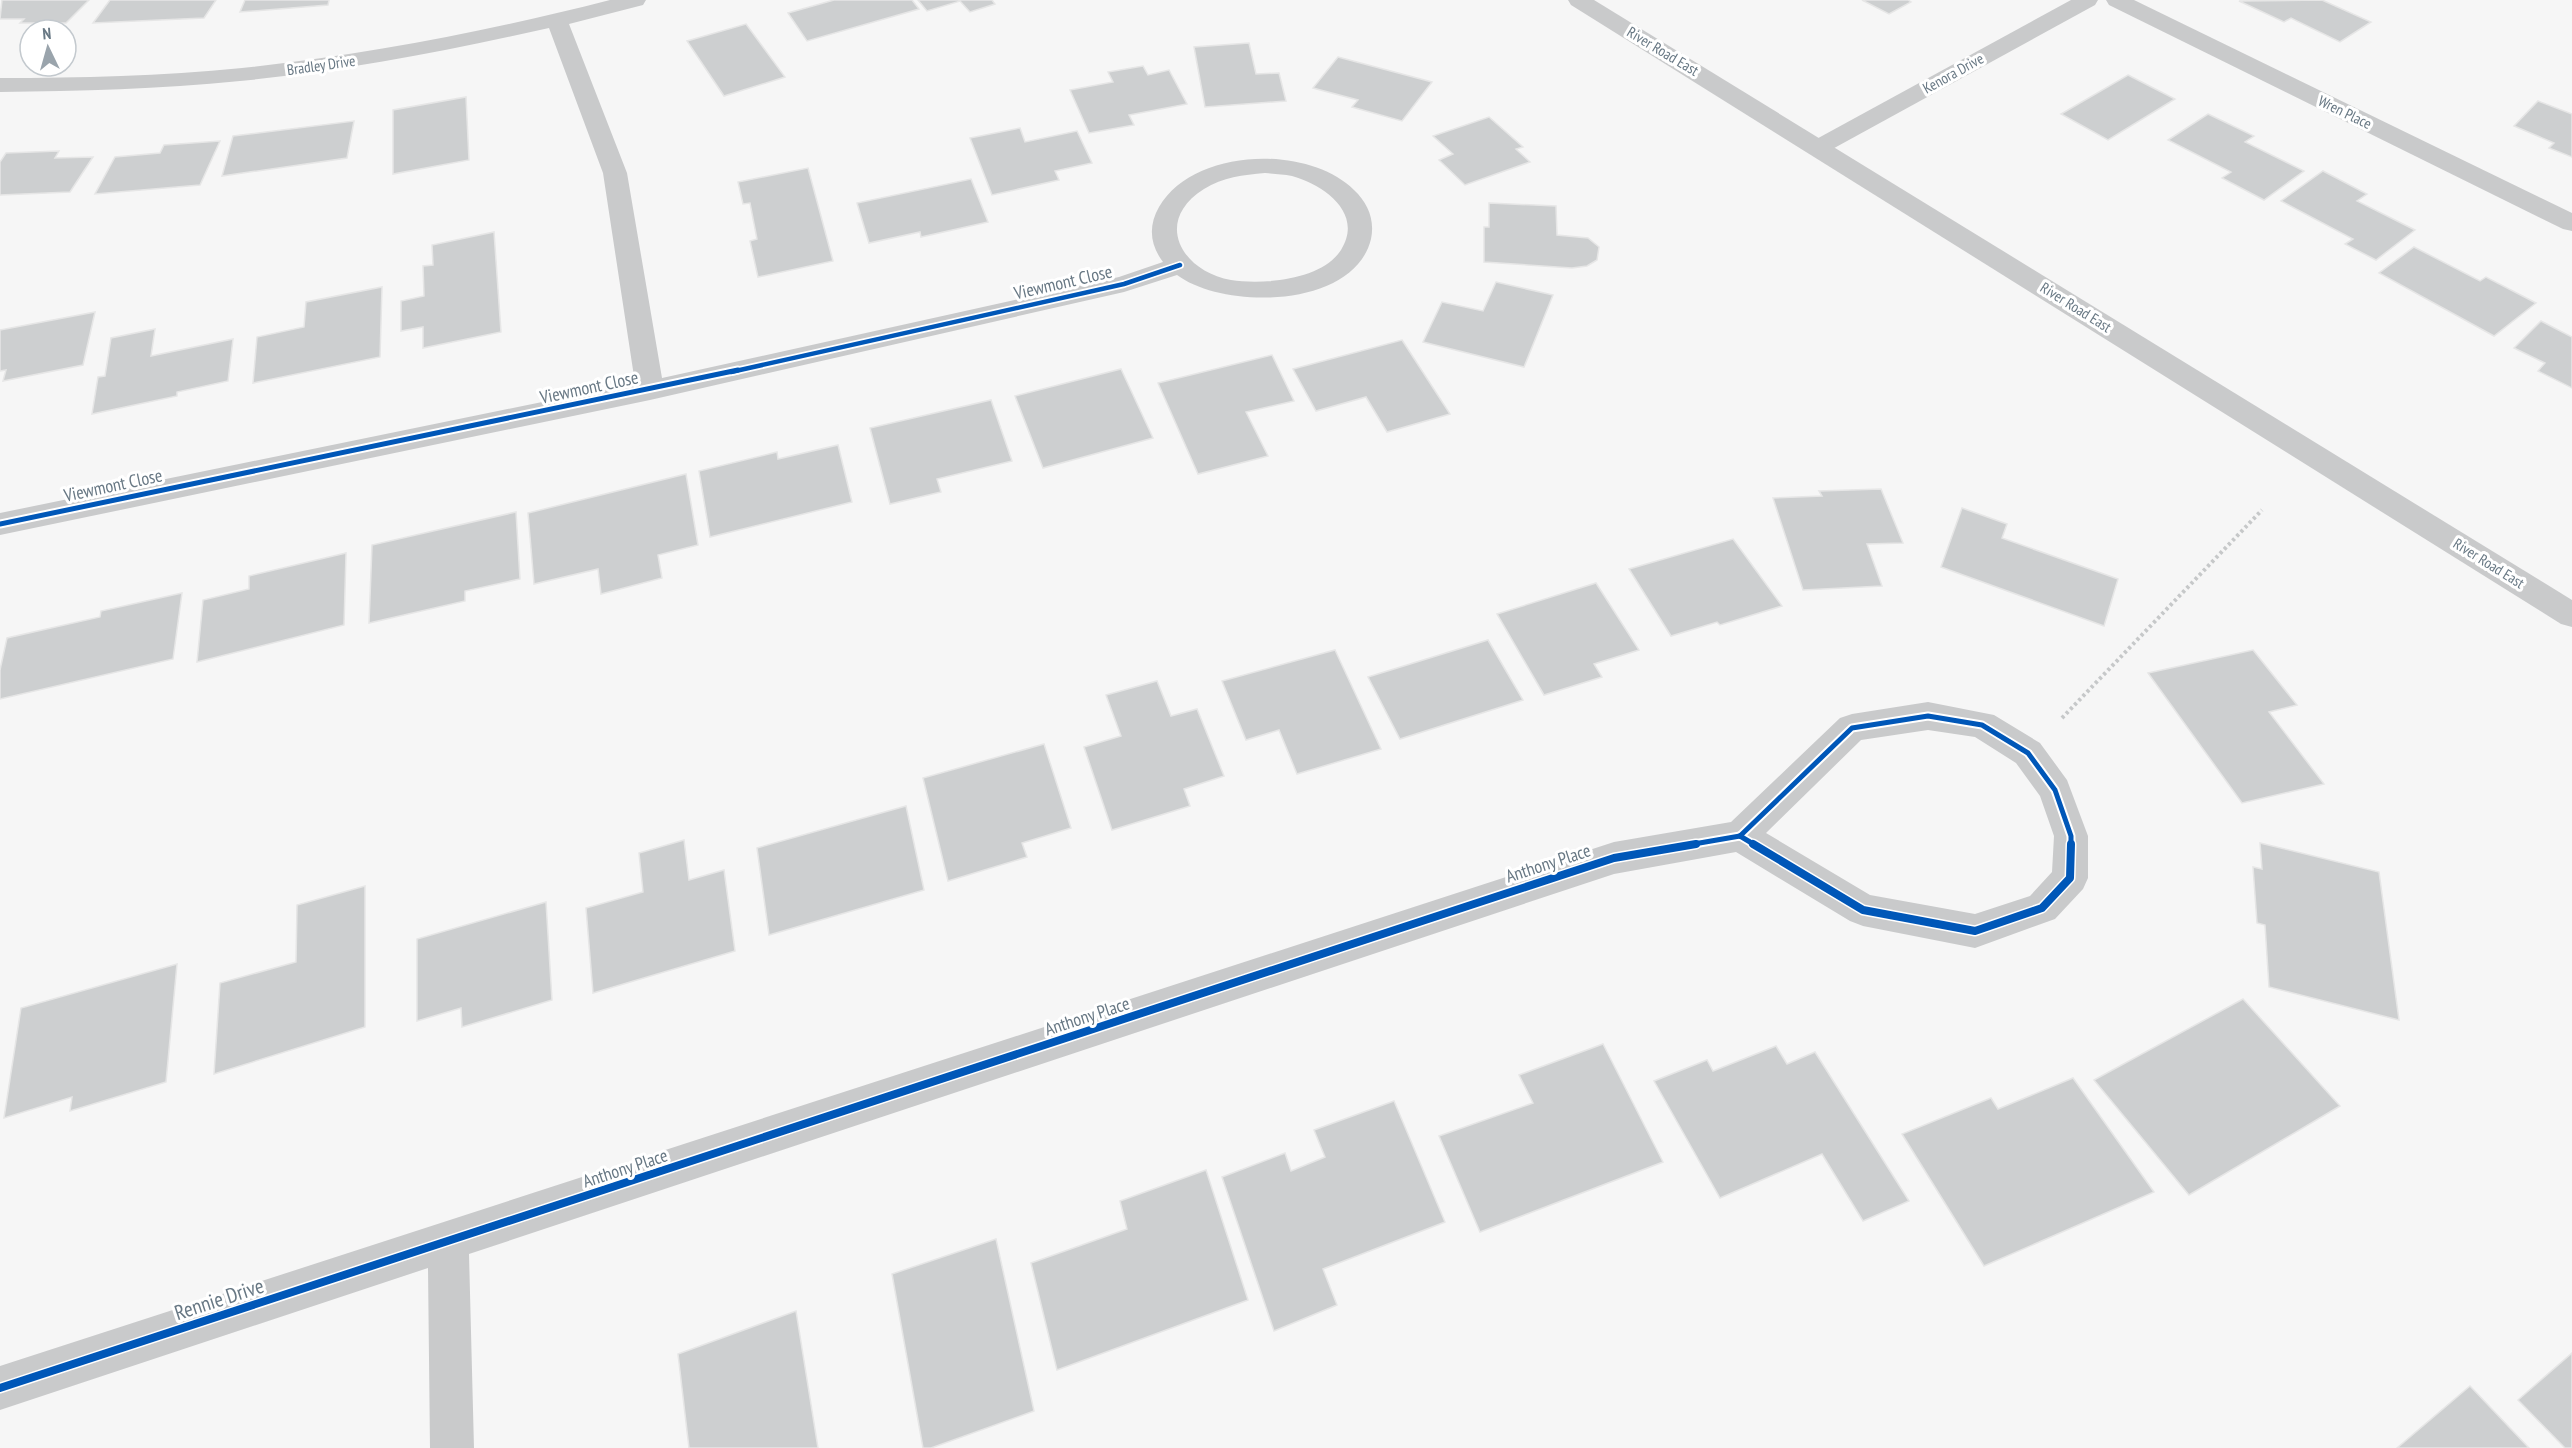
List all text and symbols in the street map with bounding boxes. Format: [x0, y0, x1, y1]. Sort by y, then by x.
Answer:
north arrow [18, 18, 78, 78]
street label: River Road East [1624, 22, 1702, 80]
text: N [42, 23, 52, 43]
street label: Kenora Drive [1919, 49, 1987, 97]
street label: Bradley Drive [286, 51, 356, 79]
street label: Wren Place [2315, 91, 2375, 133]
street label: Viewmont Close [1011, 260, 1114, 305]
street label: River Road East [2037, 278, 2115, 336]
street label: Viewmont Close [537, 365, 640, 409]
street label: Viewmont Close [61, 463, 164, 507]
street label: River Road East [2450, 534, 2528, 592]
street label: Anthony Place [1503, 838, 1593, 888]
street label: Anthony Place [1042, 991, 1132, 1041]
street label: Anthony Place [580, 1143, 670, 1193]
street label: Rennie Drive [171, 1272, 267, 1326]

